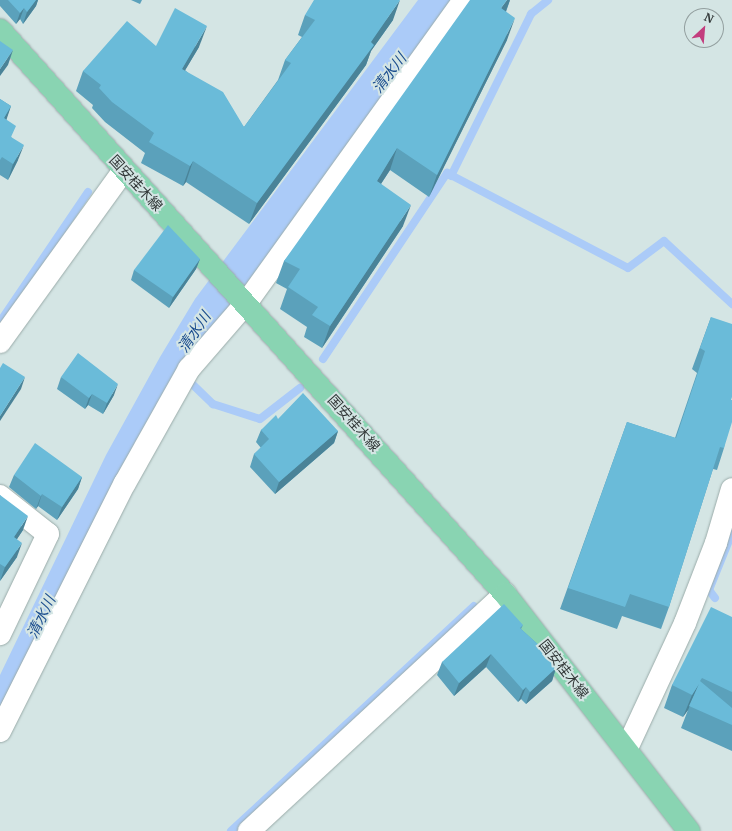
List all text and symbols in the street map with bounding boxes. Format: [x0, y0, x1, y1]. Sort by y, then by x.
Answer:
north arrow [684, 8, 724, 48]
text: N [702, 10, 716, 26]
water label: 清水川 [368, 50, 410, 96]
street label: 国安桂木線 [106, 152, 166, 214]
water label: 清水川 [174, 308, 214, 356]
street label: 国安桂木線 [324, 391, 384, 455]
water label: 清水川 [23, 593, 59, 641]
street label: 国安桂木線 [536, 636, 592, 702]

